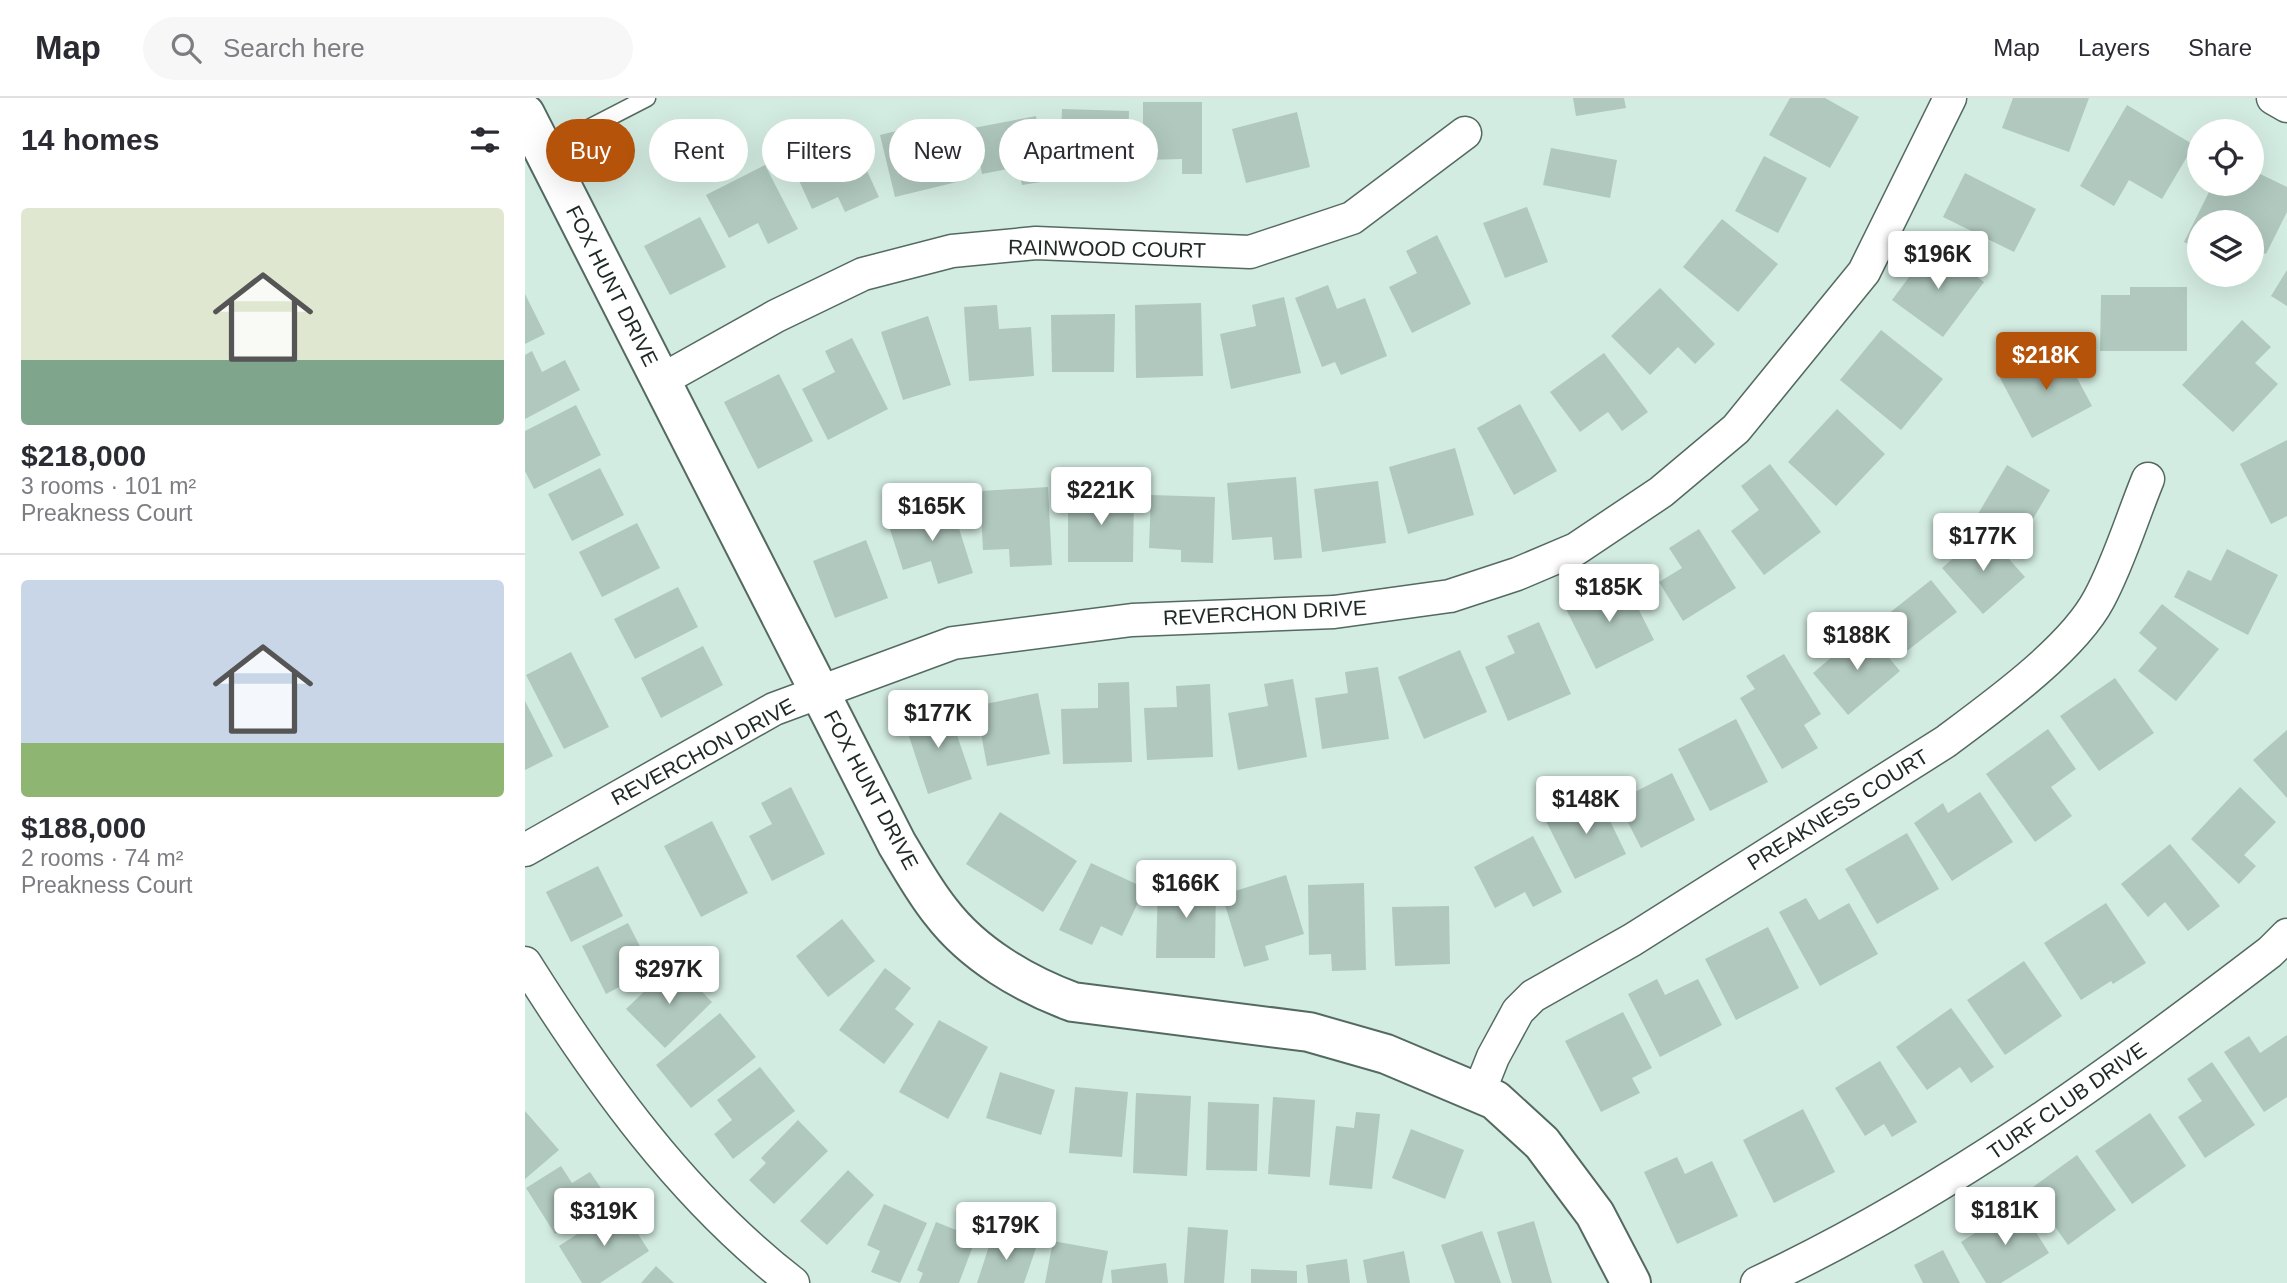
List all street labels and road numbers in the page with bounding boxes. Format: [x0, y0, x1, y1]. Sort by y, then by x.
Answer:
street label: FOX HUNT DRIVE [562, 202, 663, 370]
street label: RAINWOOD COURT [1008, 235, 1206, 262]
street label: REVERCHON DRIVE [1162, 596, 1368, 629]
street label: REVERCHON DRIVE [607, 693, 798, 810]
street label: FOX HUNT DRIVE [820, 706, 923, 873]
street label: PREAKNESS COURT [1743, 744, 1932, 875]
street label: TURF CLUB DRIVE [1983, 1037, 2150, 1164]

